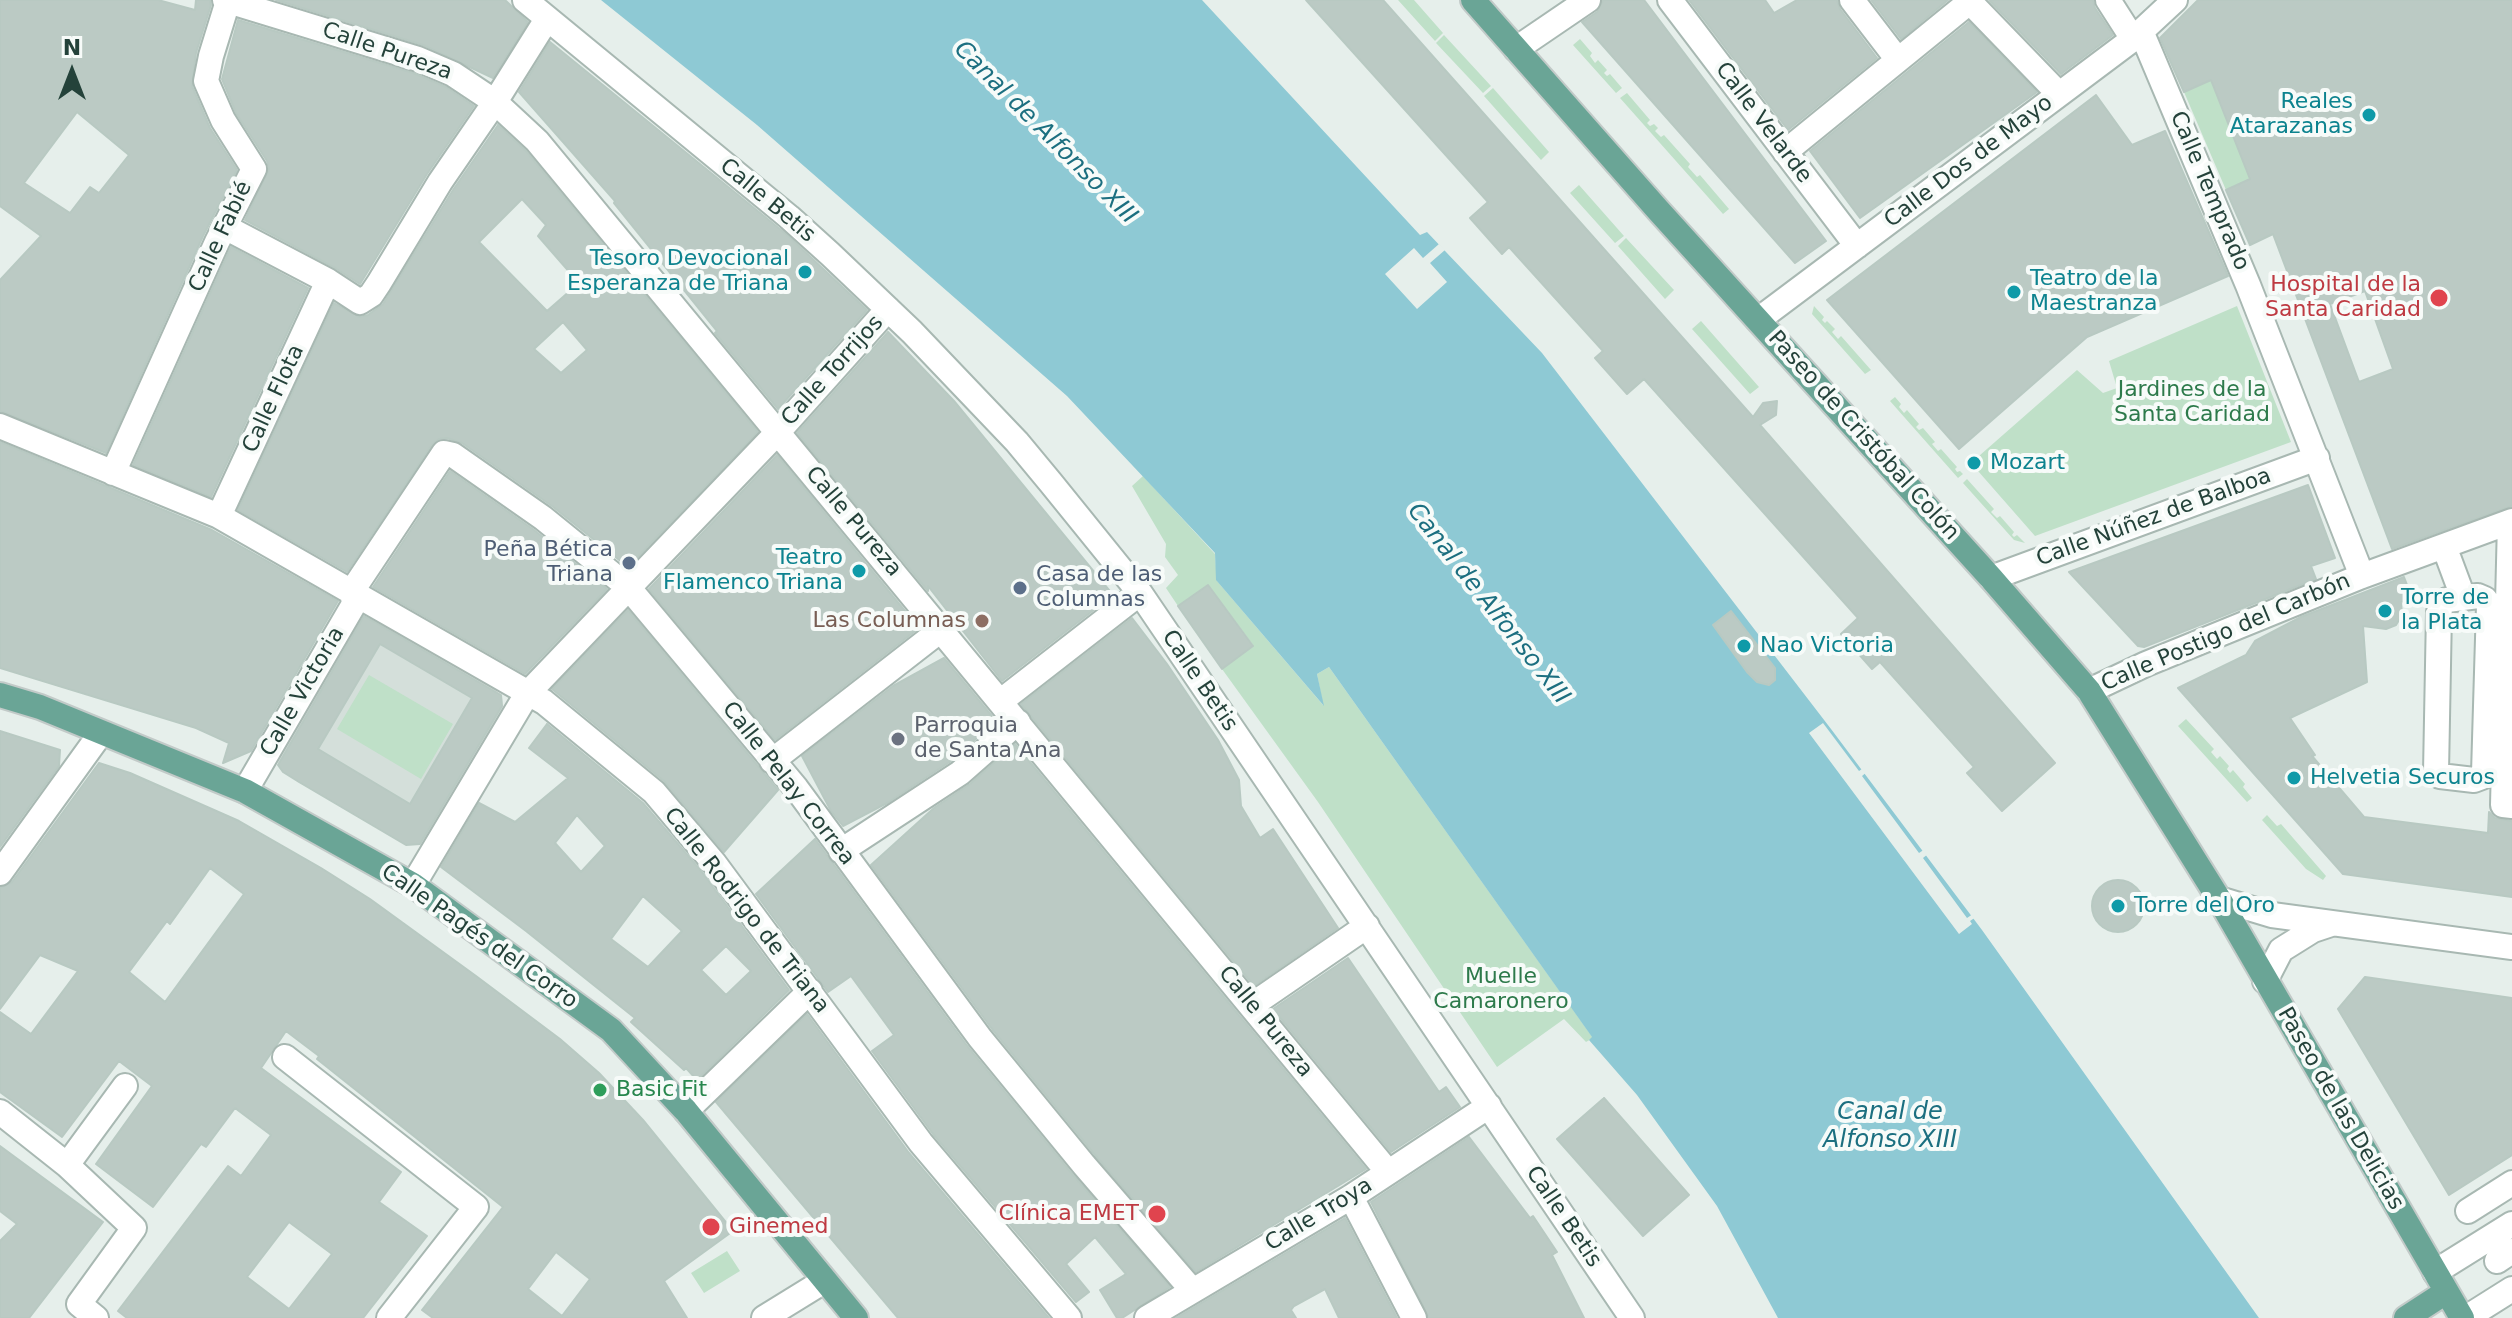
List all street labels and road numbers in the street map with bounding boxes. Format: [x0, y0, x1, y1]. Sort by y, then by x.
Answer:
street label: Calle Pureza [319, 17, 455, 87]
street label: Calle Velarde [1709, 57, 1817, 189]
street label: Calle Dos de Mayo [1880, 90, 2058, 234]
street label: Calle Temprado [2164, 108, 2254, 274]
street label: Calle Betis [714, 153, 820, 249]
street label: Calle Fabié [184, 177, 258, 297]
street label: Calle Torrijos [776, 310, 890, 432]
street label: Paseo de Cristóbal Colón [1762, 326, 1964, 546]
street label: Calle Flota [238, 341, 310, 457]
street label: Calle Pureza [799, 462, 907, 582]
street label: Calle Núñez de Balboa [2033, 463, 2275, 573]
street label: Calle Postigo del Carbón [2097, 568, 2355, 698]
street label: Calle Victoria [255, 623, 351, 761]
street label: Calle Betis [1156, 625, 1242, 737]
street label: Calle Pelay Correa [716, 697, 860, 871]
street label: Calle Rodrigo de Triana [658, 803, 834, 1019]
street label: Calle Pagés del Corro [376, 859, 582, 1015]
street label: Calle Pureza [1212, 961, 1318, 1083]
street label: Paseo de las Delicias [2271, 1003, 2409, 1215]
street label: Calle Betis [1520, 1161, 1606, 1273]
street label: Calle Troya [1261, 1173, 1377, 1257]

